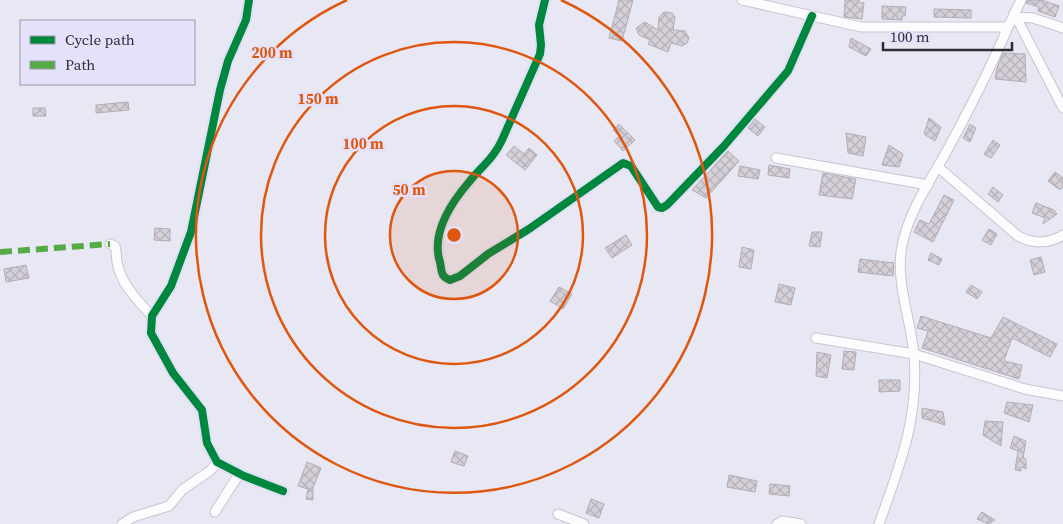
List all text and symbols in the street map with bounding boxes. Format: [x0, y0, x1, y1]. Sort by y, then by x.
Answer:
legend [20, 20, 195, 85]
scale bar [883, 20, 1012, 52]
text: 100 m [890, 26, 930, 47]
text: Cycle path [65, 29, 135, 50]
text: 200 m [251, 42, 293, 63]
text: Path [65, 54, 95, 75]
text: 150 m [297, 88, 339, 109]
text: 100 m [342, 133, 384, 154]
text: 50 m [392, 179, 426, 200]
centre of rings [445, 226, 463, 244]

